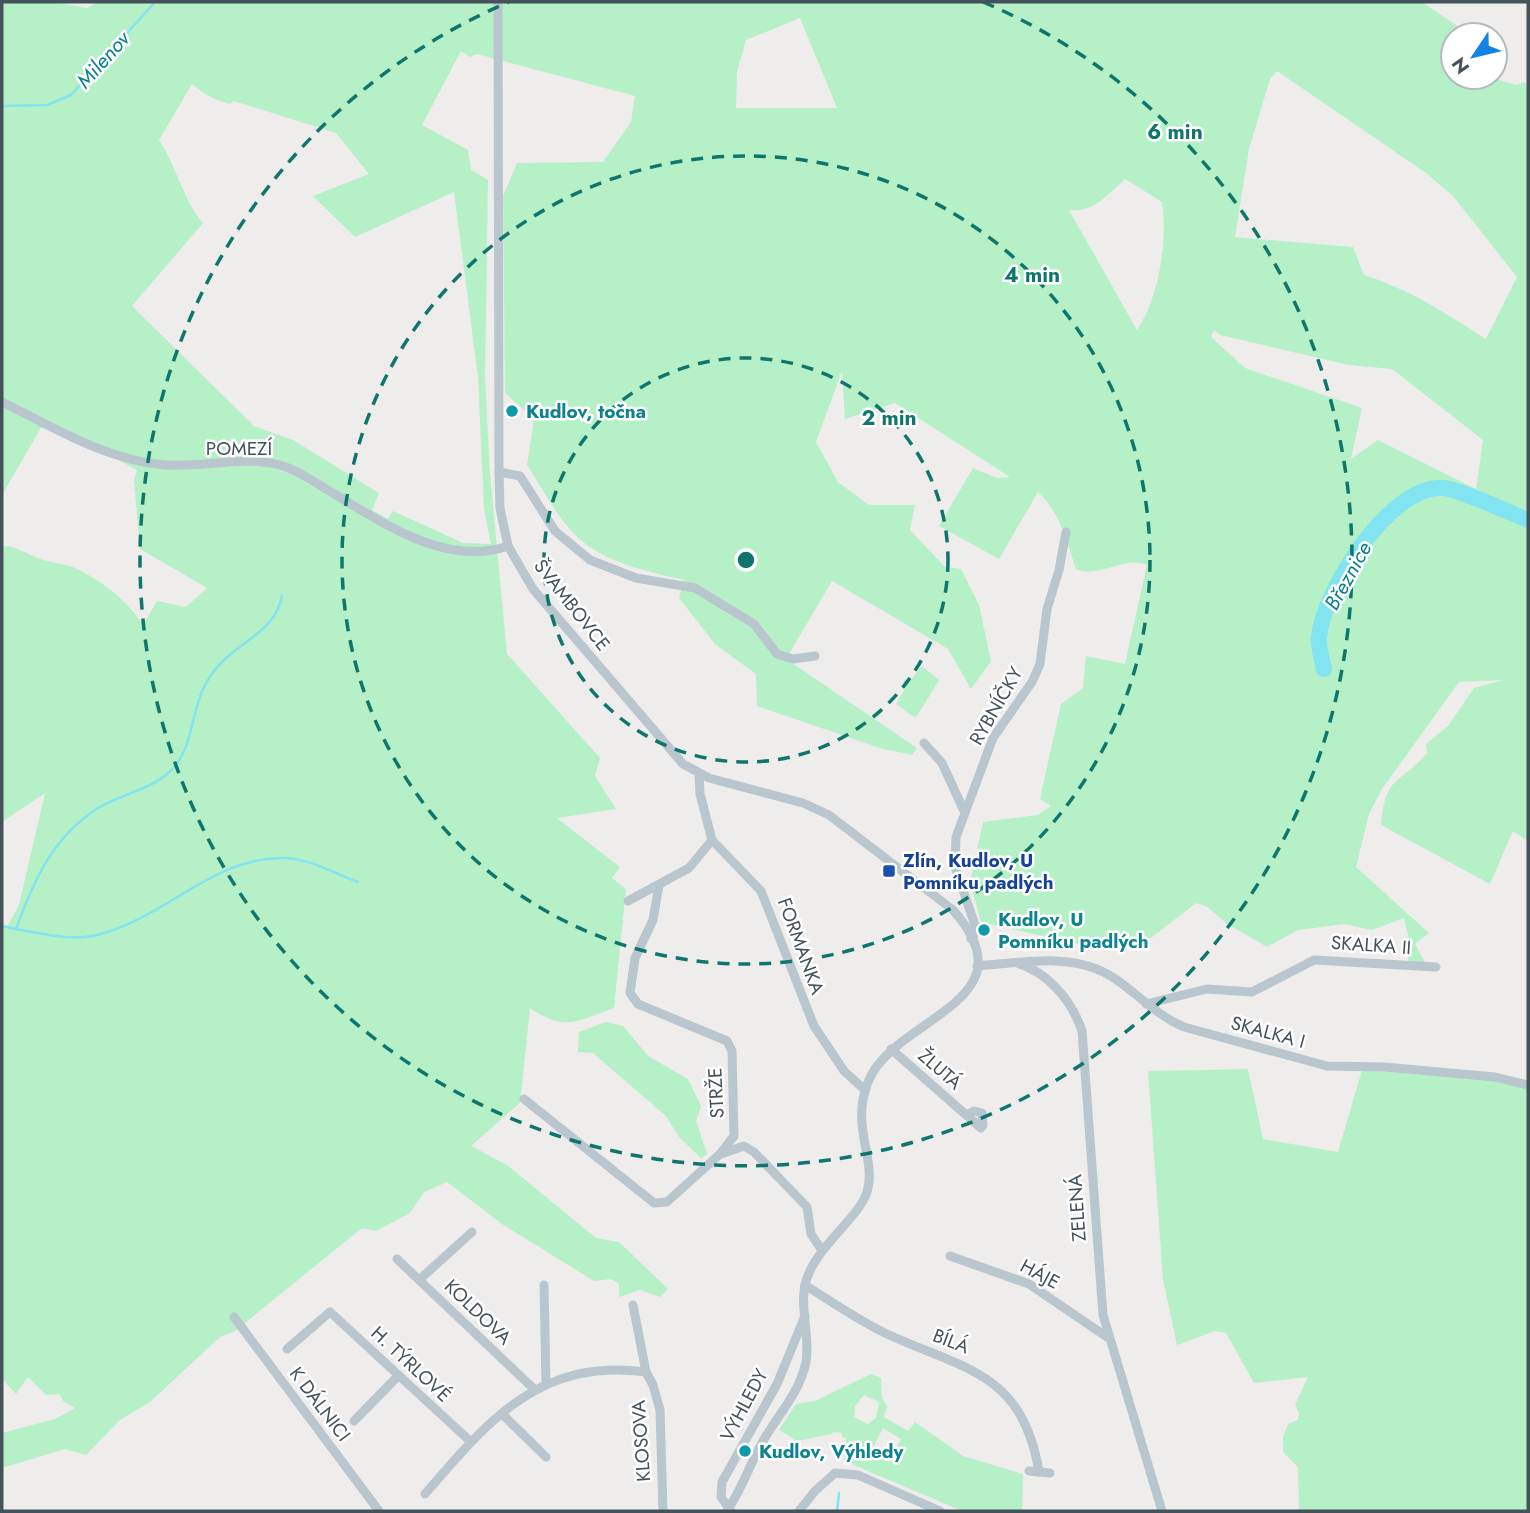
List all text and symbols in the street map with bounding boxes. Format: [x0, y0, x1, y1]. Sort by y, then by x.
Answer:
north arrow [1439, 21, 1509, 91]
water label: Milenov [69, 23, 138, 95]
text: N [1445, 52, 1476, 79]
text: 6 min [1147, 117, 1203, 147]
text: 4 min [1004, 260, 1060, 290]
place label: Kudlov, točna [526, 398, 646, 425]
marker: Kudlov, točna [504, 403, 520, 419]
text: 2 min [861, 403, 917, 433]
street label: POMEZÍ [206, 435, 272, 462]
water label: Březnice [1317, 536, 1379, 616]
centre of rings [734, 548, 758, 572]
street label: ŠVAMBOVCE [528, 553, 616, 657]
street label: RYBNÍČKY [963, 662, 1029, 750]
place label: Zlín, Kudlov, U Pomníku padlých [903, 847, 1054, 896]
marker: Zlín, Kudlov, U Pomníku padlých [881, 863, 897, 879]
street label: FORMANKA [771, 894, 831, 999]
place label: Kudlov, U Pomníku padlých [998, 906, 1149, 955]
marker: Kudlov, U Pomníku padlých [976, 922, 992, 938]
street label: SKALKA II [1330, 929, 1412, 961]
street label: SKALKA I [1228, 1009, 1308, 1055]
street label: ŽLUTÁ [912, 1042, 968, 1096]
street label: STRŽE [701, 1067, 731, 1119]
street label: ZELENÁ [1061, 1173, 1093, 1242]
street label: HÁJE [1015, 1252, 1065, 1296]
street label: KOLDOVA [438, 1273, 518, 1351]
street label: H. TÝRLOVÉ [365, 1320, 457, 1408]
street label: BÍLÁ [929, 1322, 973, 1360]
street label: K DÁLNICI [283, 1361, 357, 1447]
street label: VÝHLEDY [714, 1364, 775, 1446]
street label: KLOSOVA [625, 1399, 657, 1483]
place label: Kudlov, Výhledy [759, 1438, 905, 1465]
marker: Kudlov, Výhledy [737, 1443, 753, 1459]

